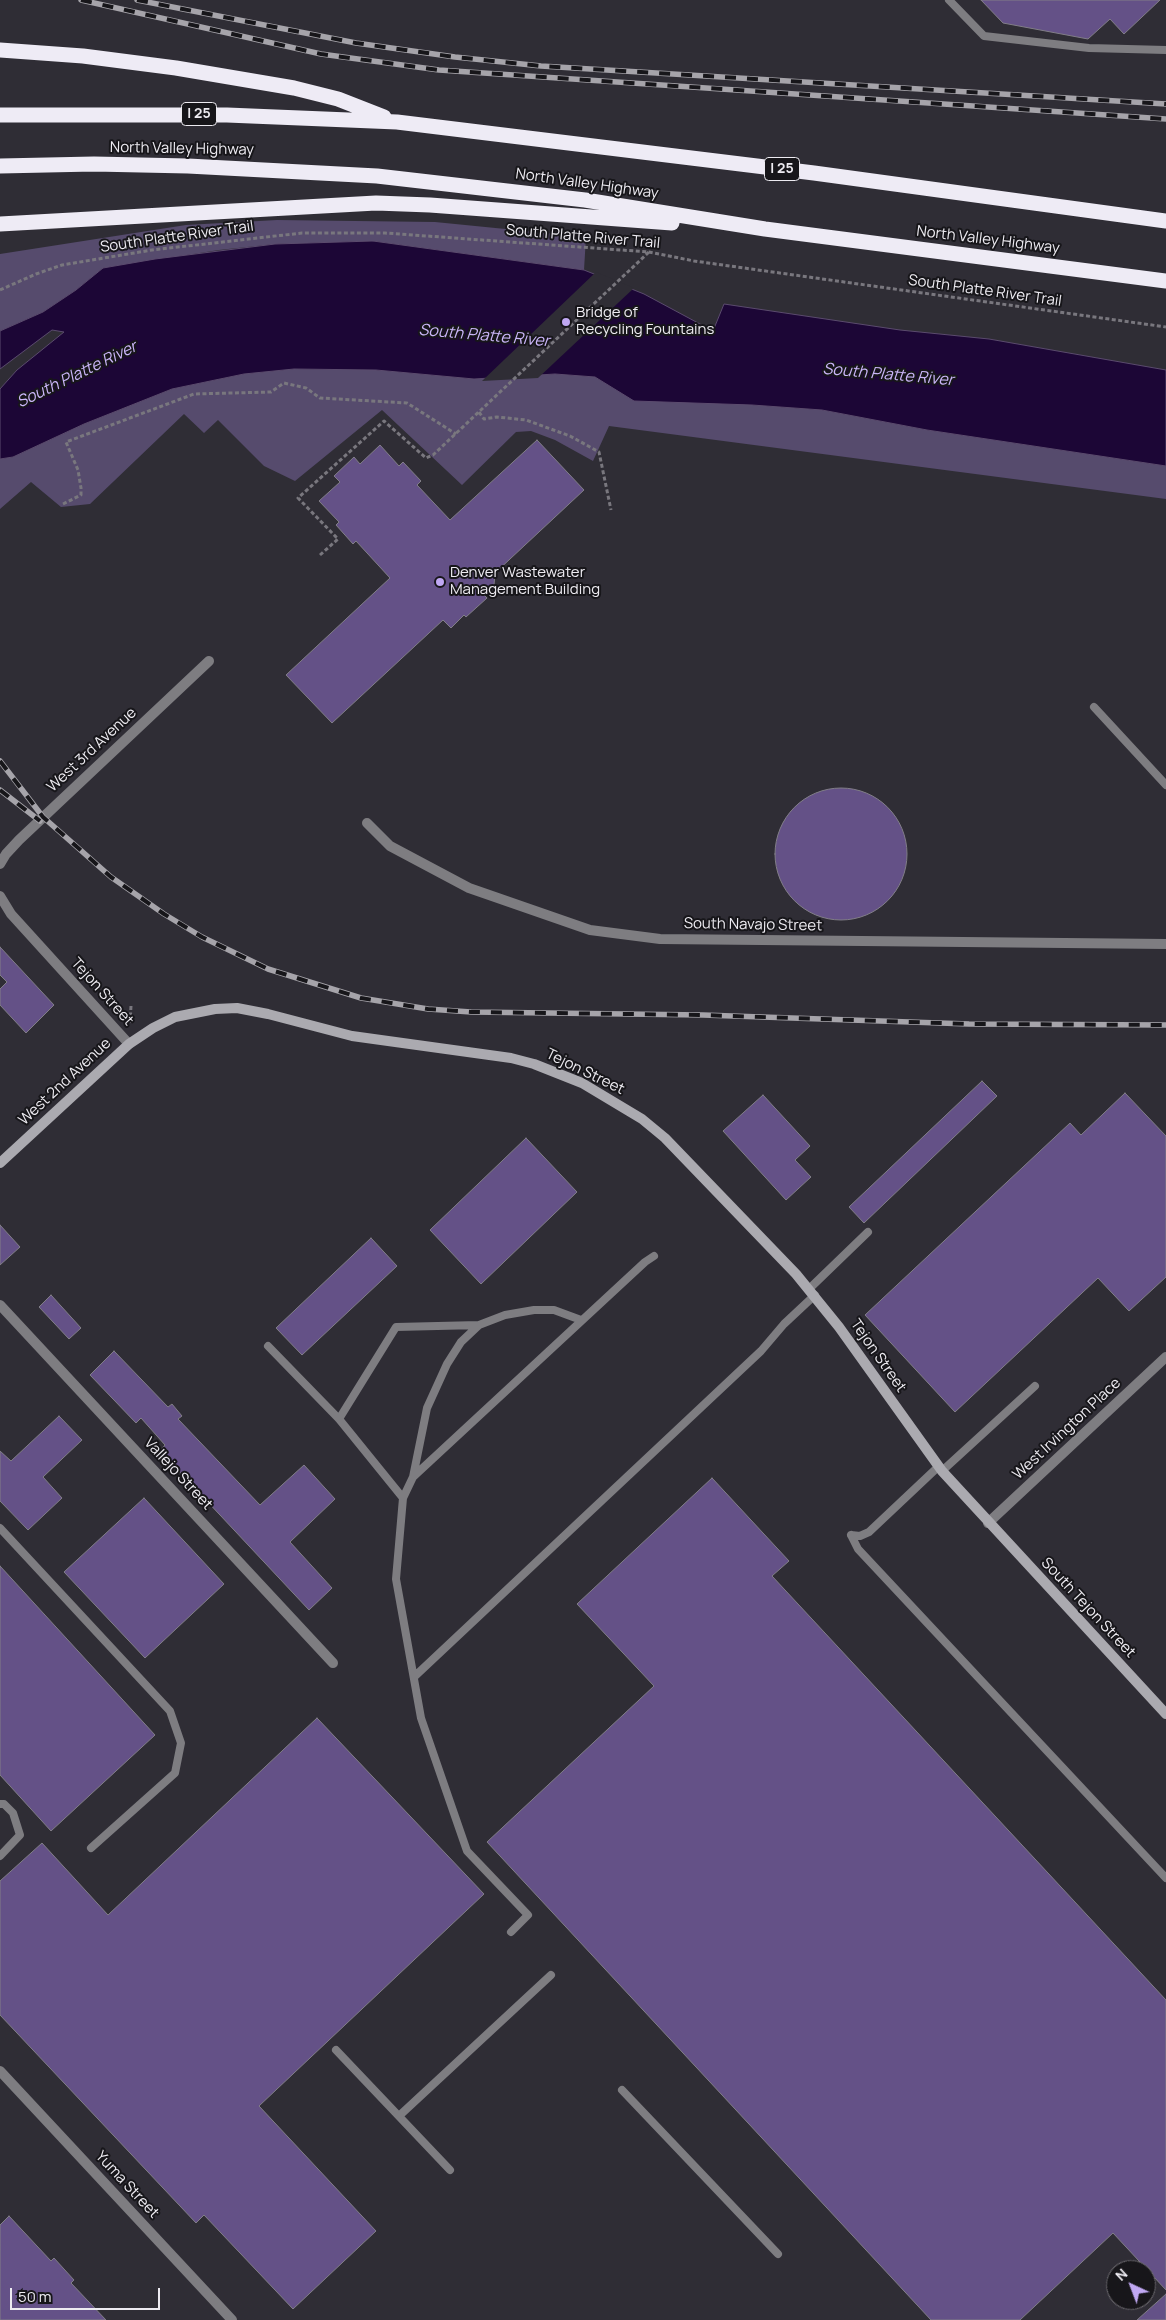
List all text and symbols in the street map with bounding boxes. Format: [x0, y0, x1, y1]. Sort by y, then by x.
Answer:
road number: I 25 [182, 102, 216, 126]
street label: North Valley Highway [110, 139, 254, 159]
road number: I 25 [764, 157, 800, 180]
street label: North Valley Highway [514, 165, 660, 203]
street label: South Platte River Trail [99, 217, 255, 257]
street label: South Platte River Trail [505, 221, 661, 253]
street label: North Valley Highway [915, 222, 1061, 258]
street label: South Platte River Trail [907, 271, 1063, 311]
place label: Bridge of Recycling Fountains [576, 304, 714, 339]
marker: Bridge of Recycling Fountains [560, 316, 572, 328]
water label: South Platte River [418, 321, 550, 351]
water label: South Platte River [14, 338, 140, 412]
water label: South Platte River [822, 360, 954, 390]
place label: Denver Wastewater Management Building [450, 564, 600, 599]
marker: Denver Wastewater Management Building [434, 576, 446, 588]
street label: West 3rd Avenue [44, 704, 140, 796]
street label: South Navajo Street [684, 915, 822, 935]
street label: Tejon Street [67, 954, 137, 1030]
street label: West 2nd Avenue [15, 1035, 115, 1129]
street label: Tejon Street [543, 1045, 627, 1099]
street label: Tejon Street [846, 1316, 910, 1396]
street label: West Irvington Place [1009, 1374, 1125, 1484]
street label: Vallejo Street [140, 1434, 216, 1514]
street label: South Tejon Street [1037, 1554, 1139, 1662]
street label: Yuma Street [92, 2148, 162, 2222]
north arrow [1106, 2260, 1156, 2310]
text: N [1111, 2264, 1131, 2285]
scale bar [12, 2278, 162, 2310]
text: 50 m [18, 2286, 52, 2307]

